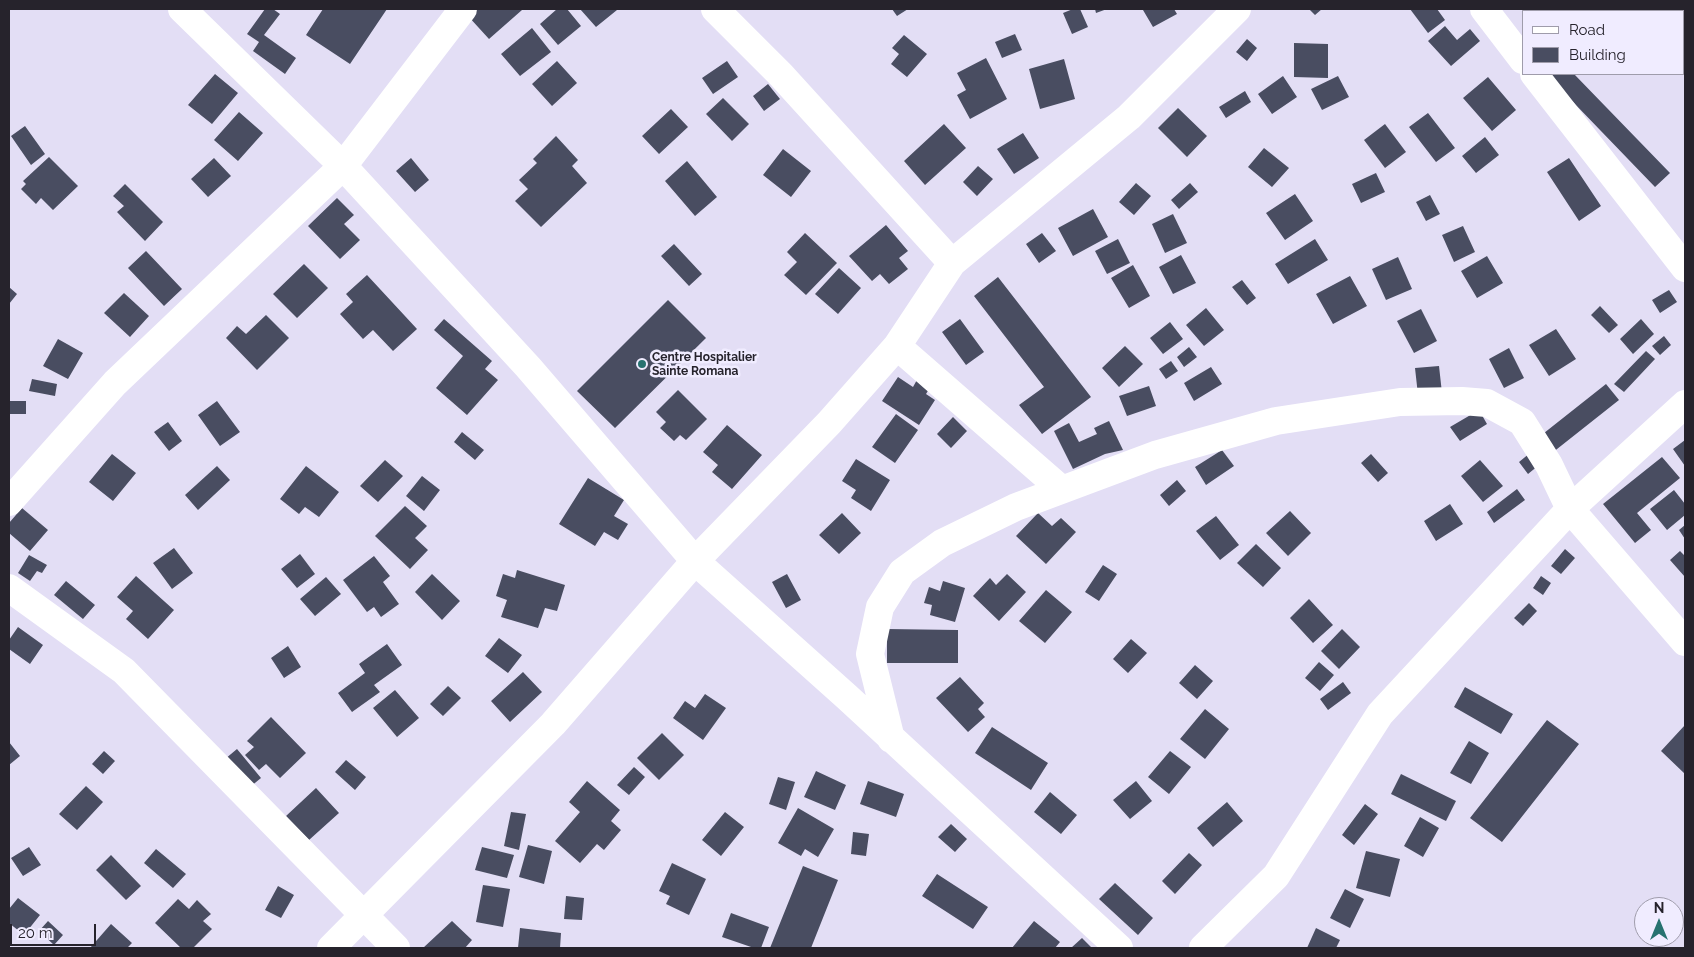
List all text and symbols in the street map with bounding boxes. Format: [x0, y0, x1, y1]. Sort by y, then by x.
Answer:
legend [1522, 10, 1684, 75]
text: Road [1569, 21, 1605, 39]
text: Building [1569, 46, 1626, 64]
place label: Centre Hospitalier Sainte Romana [652, 350, 757, 378]
marker: Centre Hospitalier Sainte Romana [636, 358, 648, 370]
north arrow [1634, 897, 1684, 947]
text: N [1654, 900, 1664, 916]
scale bar [12, 914, 99, 946]
text: 20 m [18, 924, 53, 942]

